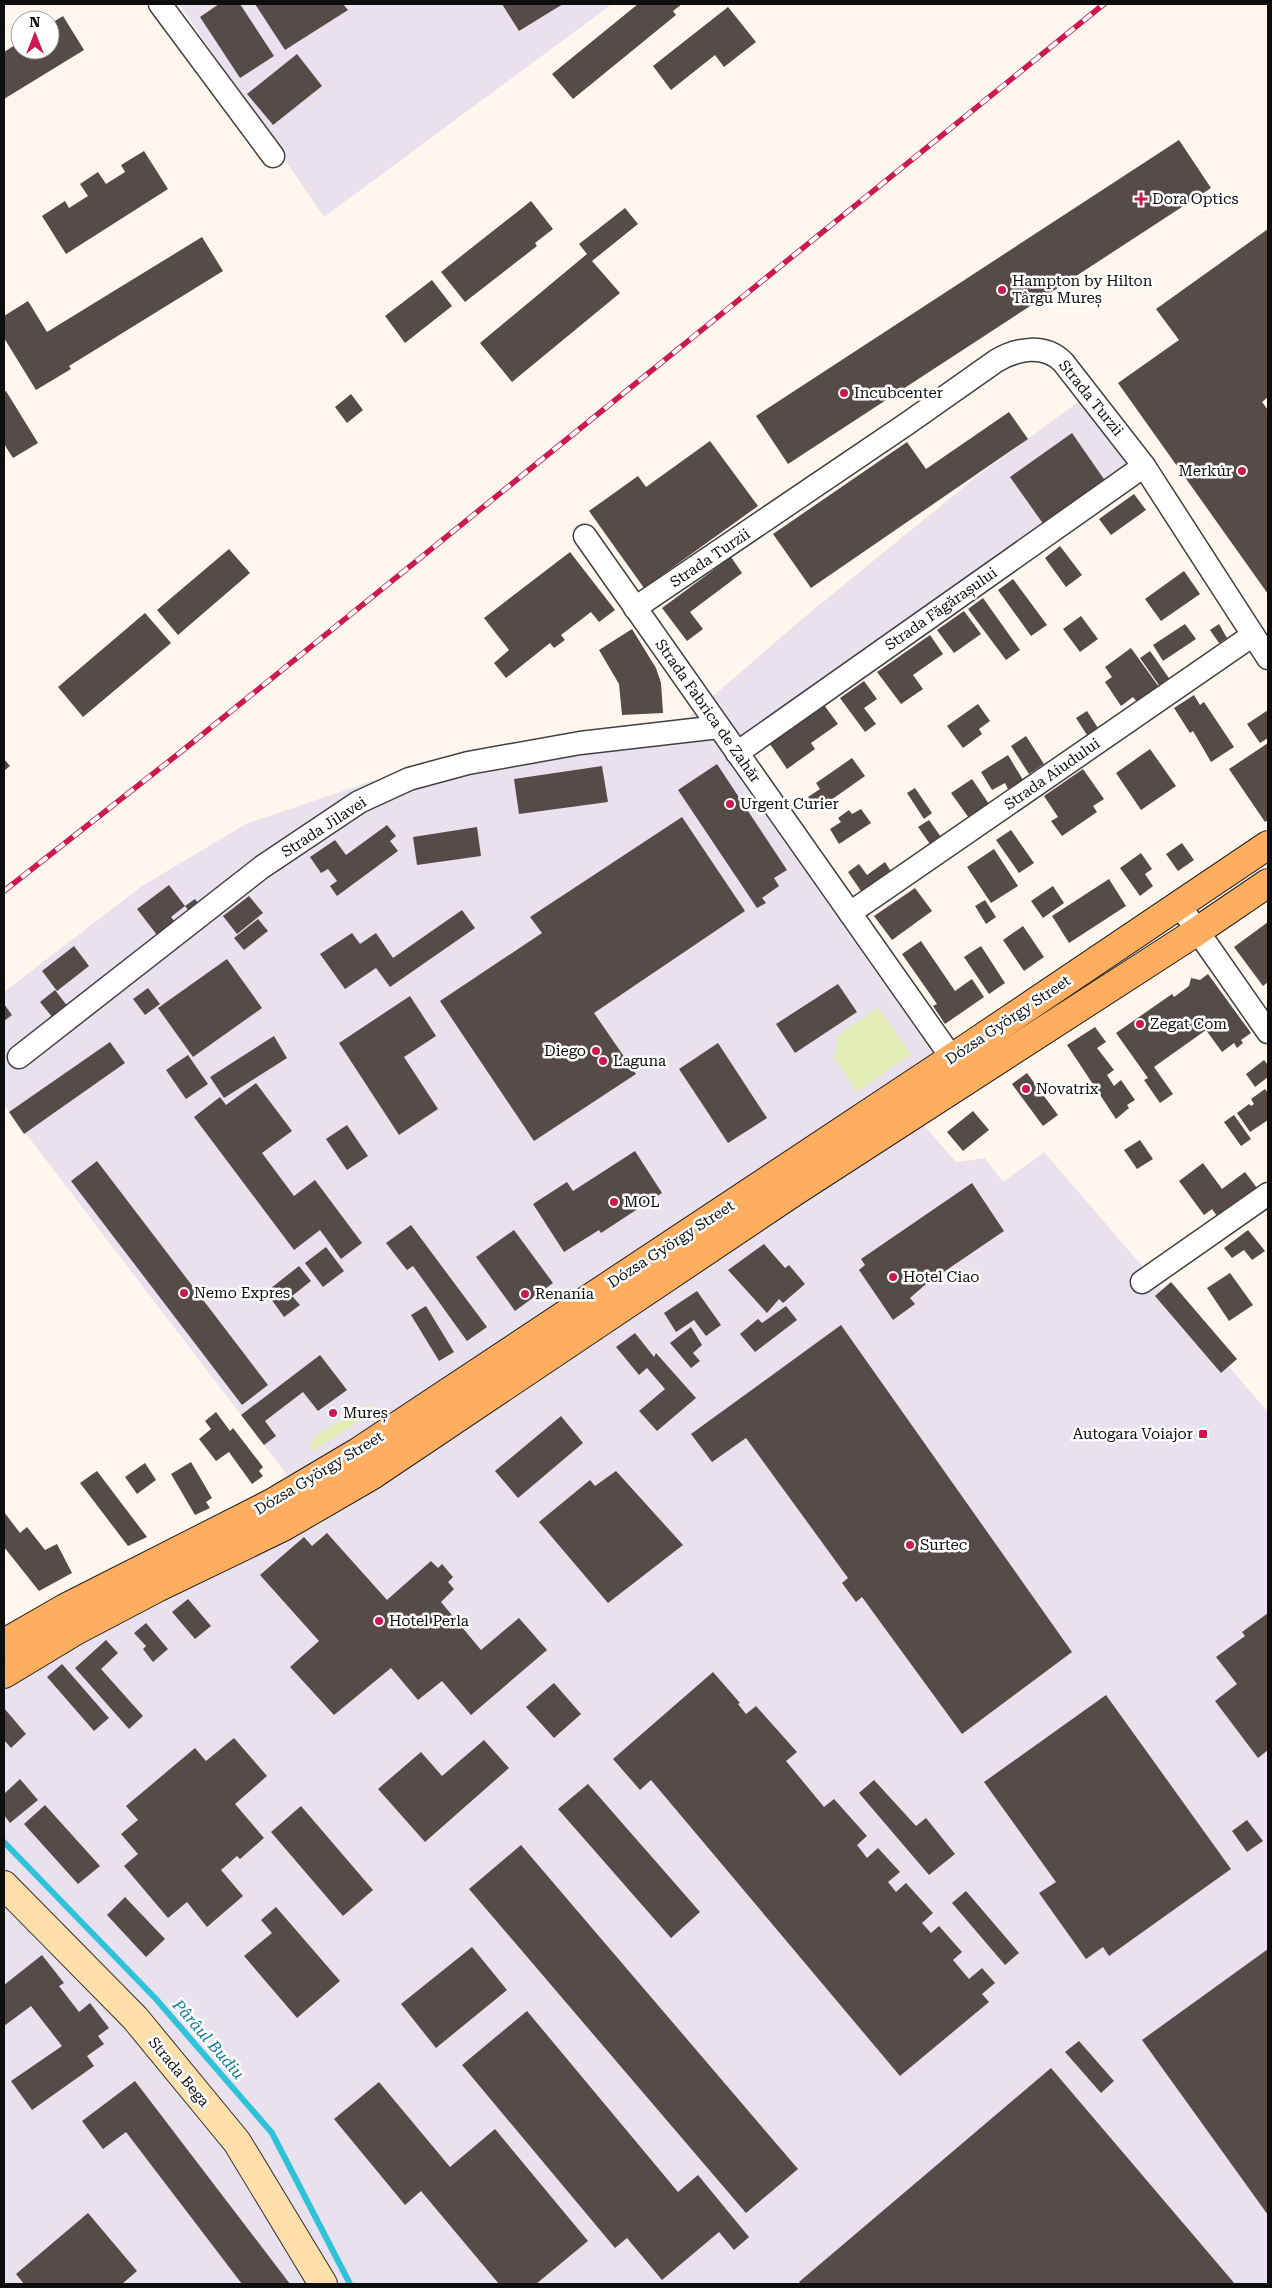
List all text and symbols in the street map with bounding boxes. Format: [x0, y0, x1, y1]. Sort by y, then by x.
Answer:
north arrow [10, 10, 60, 60]
text: N [30, 14, 41, 30]
place label: Dora Optics [1152, 190, 1239, 208]
marker: Dora Optics [1134, 192, 1148, 206]
place label: Hampton by Hilton Târgu Mureș [1012, 272, 1153, 308]
marker: Hampton by Hilton Târgu Mureș [996, 284, 1008, 296]
street label: Strada Turzii [1055, 356, 1127, 440]
place label: Incubcenter [854, 384, 943, 402]
marker: Incubcenter [838, 387, 850, 399]
place label: Merkúr [1179, 462, 1232, 480]
marker: Merkúr [1236, 465, 1248, 477]
street label: Strada Turzii [667, 525, 754, 591]
street label: Strada Făgărașului [882, 563, 1001, 655]
street label: Strada Fabrica de Zahăr [652, 636, 764, 786]
street label: Strada Aiudului [1001, 734, 1104, 814]
street label: Strada Jilavei [278, 793, 370, 861]
place label: Urgent Curier [740, 795, 839, 813]
marker: Urgent Curier [724, 798, 736, 810]
street label: Dózsa György Street [942, 971, 1074, 1069]
place label: Zegat Com [1150, 1015, 1227, 1033]
marker: Zegat Com [1134, 1018, 1146, 1030]
place label: Diego [544, 1042, 586, 1060]
marker: Diego [590, 1045, 602, 1057]
place label: Laguna [613, 1052, 666, 1070]
marker: Laguna [597, 1055, 609, 1067]
place label: Novatrix [1036, 1080, 1099, 1098]
marker: Novatrix [1020, 1083, 1032, 1095]
place label: MOL [624, 1193, 660, 1211]
street label: Dózsa György Street [604, 1196, 738, 1292]
marker: MOL [608, 1196, 620, 1208]
place label: Hotel Ciao [903, 1268, 979, 1286]
marker: Hotel Ciao [887, 1271, 899, 1283]
place label: Nemo Expres [194, 1284, 290, 1302]
place label: Renania [535, 1285, 594, 1303]
marker: Nemo Expres [178, 1287, 190, 1299]
marker: Renania [519, 1288, 531, 1300]
place label: Mureș [343, 1404, 388, 1423]
marker: Mureș [327, 1407, 339, 1419]
place label: Autogara Voiajor [1073, 1425, 1193, 1443]
street label: Dózsa György Street [251, 1427, 387, 1519]
marker: Autogara Voiajor [1197, 1428, 1209, 1440]
place label: Surtec [920, 1536, 967, 1554]
marker: Surtec [904, 1539, 916, 1551]
place label: Hotel Perla [389, 1612, 469, 1630]
marker: Hotel Perla [373, 1615, 385, 1627]
water label: Pârâul Budiu [168, 1995, 248, 2083]
street label: Strada Bega [145, 2034, 213, 2110]

